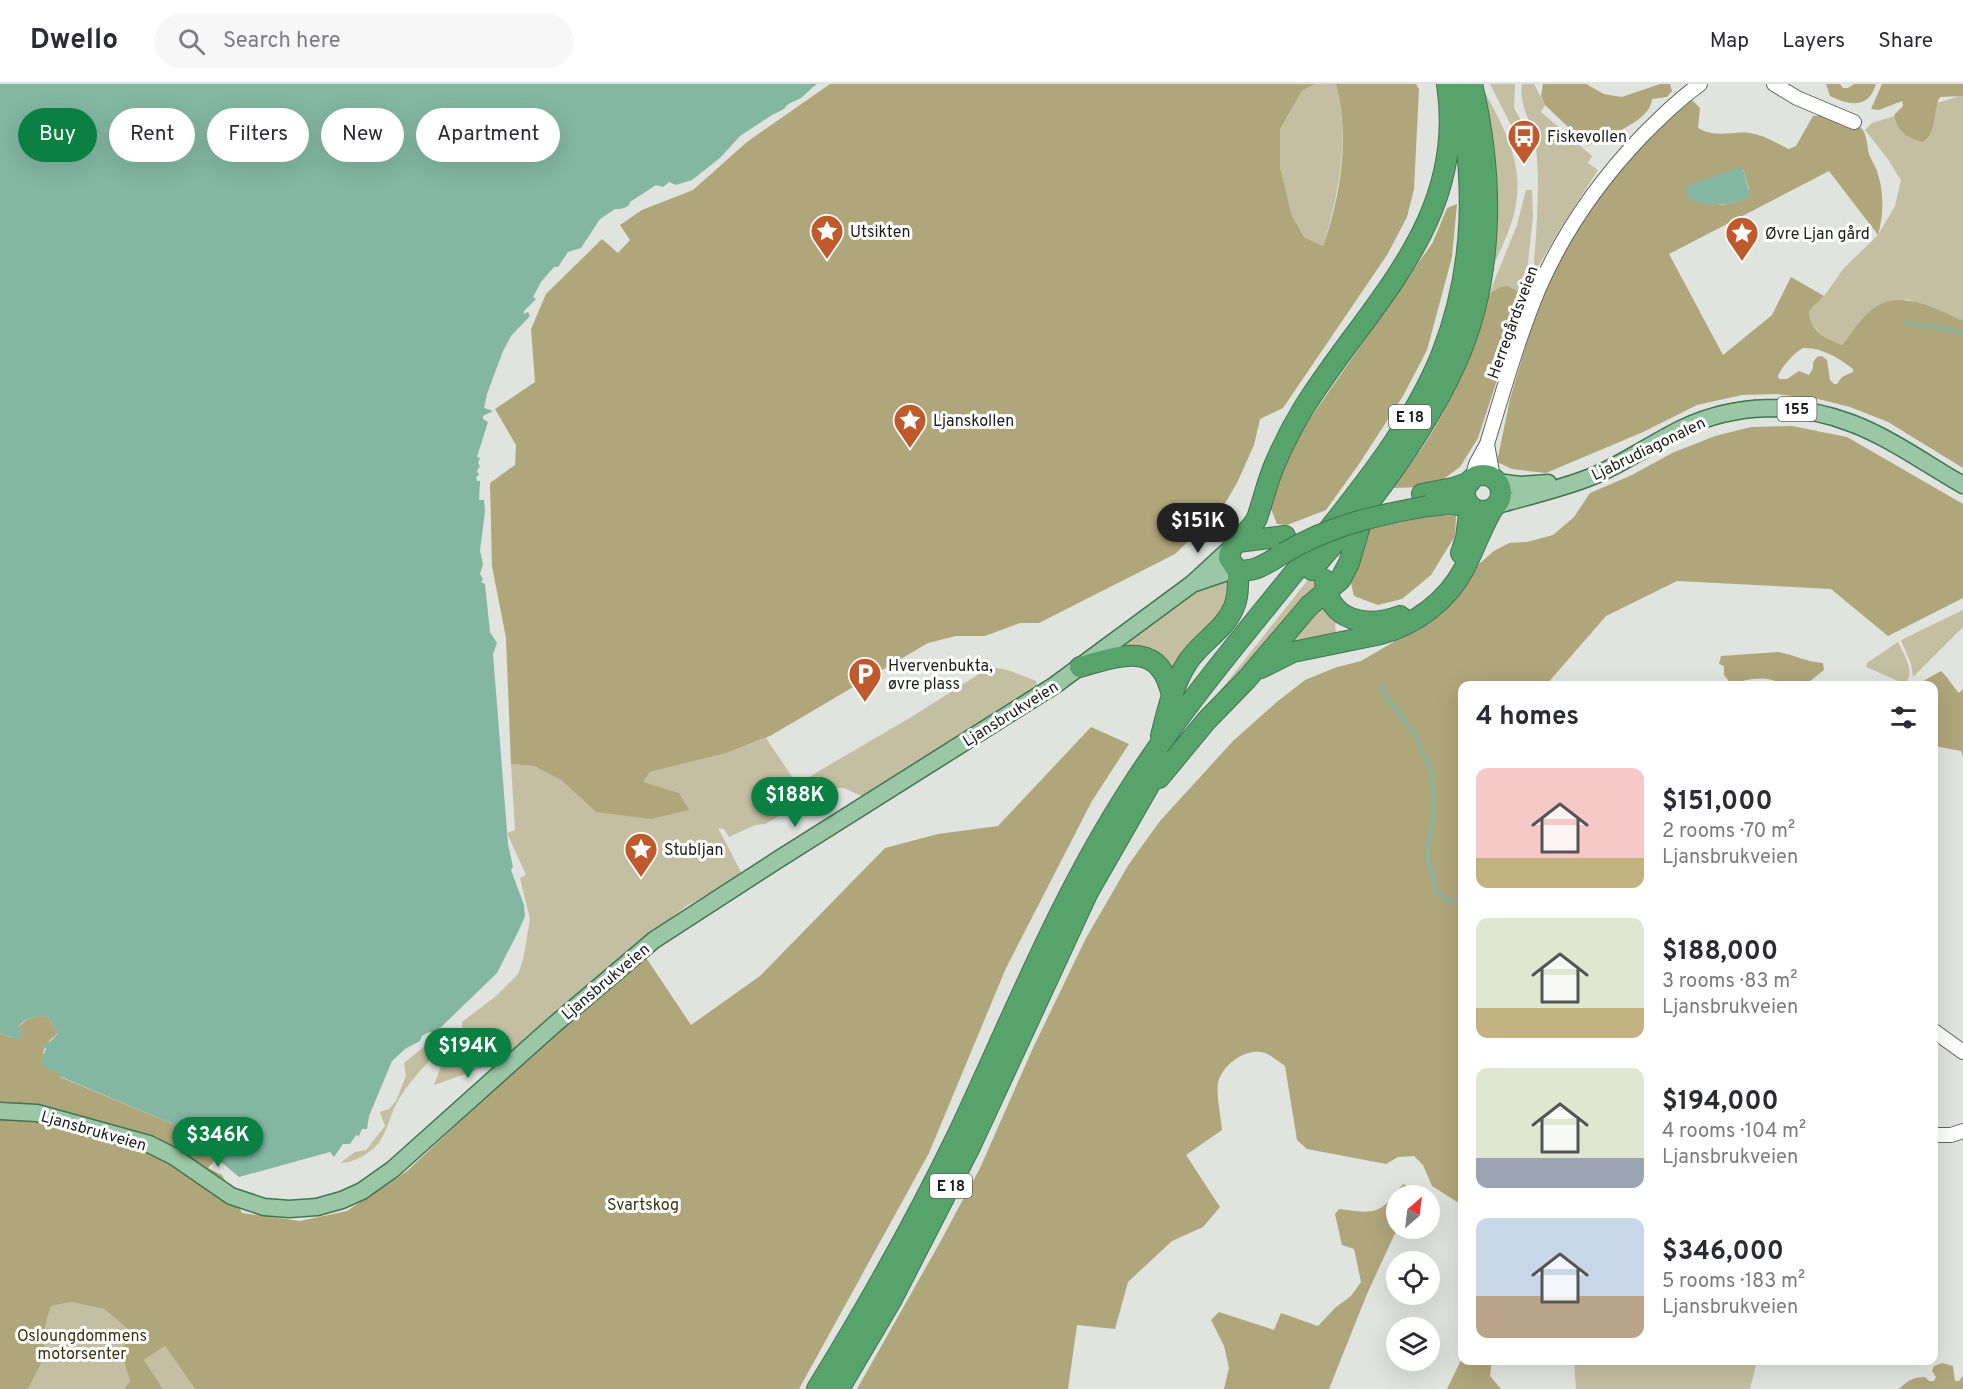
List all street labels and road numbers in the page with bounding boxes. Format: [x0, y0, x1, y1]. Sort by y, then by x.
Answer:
street label: Herregårdsveien [1484, 263, 1544, 382]
road number: 155 [1778, 397, 1816, 421]
road number: E 18 [1389, 405, 1431, 429]
street label: Ljabrudiagonalen [1589, 414, 1709, 486]
street label: Ljansbrukveien [960, 677, 1063, 752]
street label: Ljansbrukveien [558, 940, 654, 1025]
street label: Ljansbrukveien [38, 1107, 149, 1157]
road number: E 18 [930, 1174, 972, 1198]

